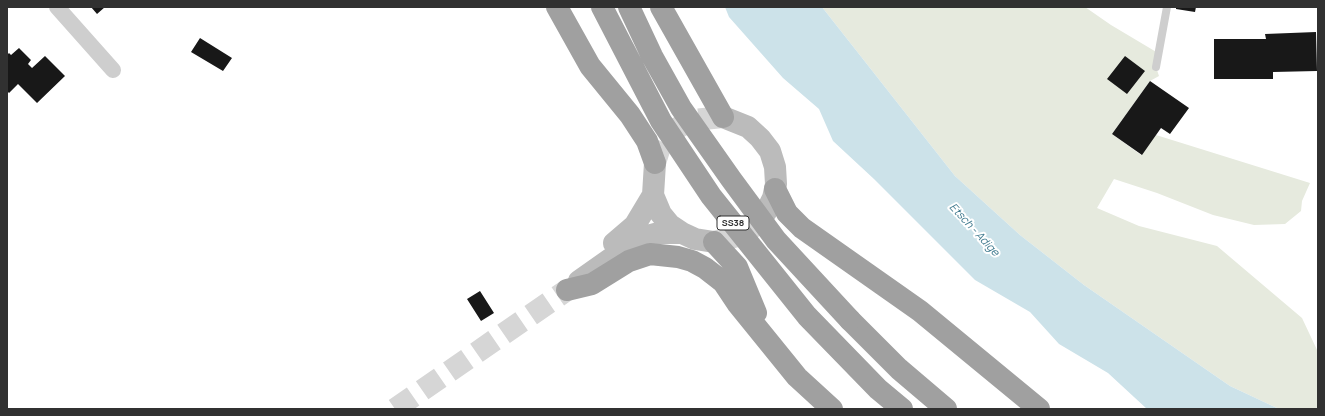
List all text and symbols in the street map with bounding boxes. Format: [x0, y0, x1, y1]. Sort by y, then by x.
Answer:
water label: Etsch - Adige [946, 201, 1002, 259]
road number: SS38 [717, 216, 749, 230]

